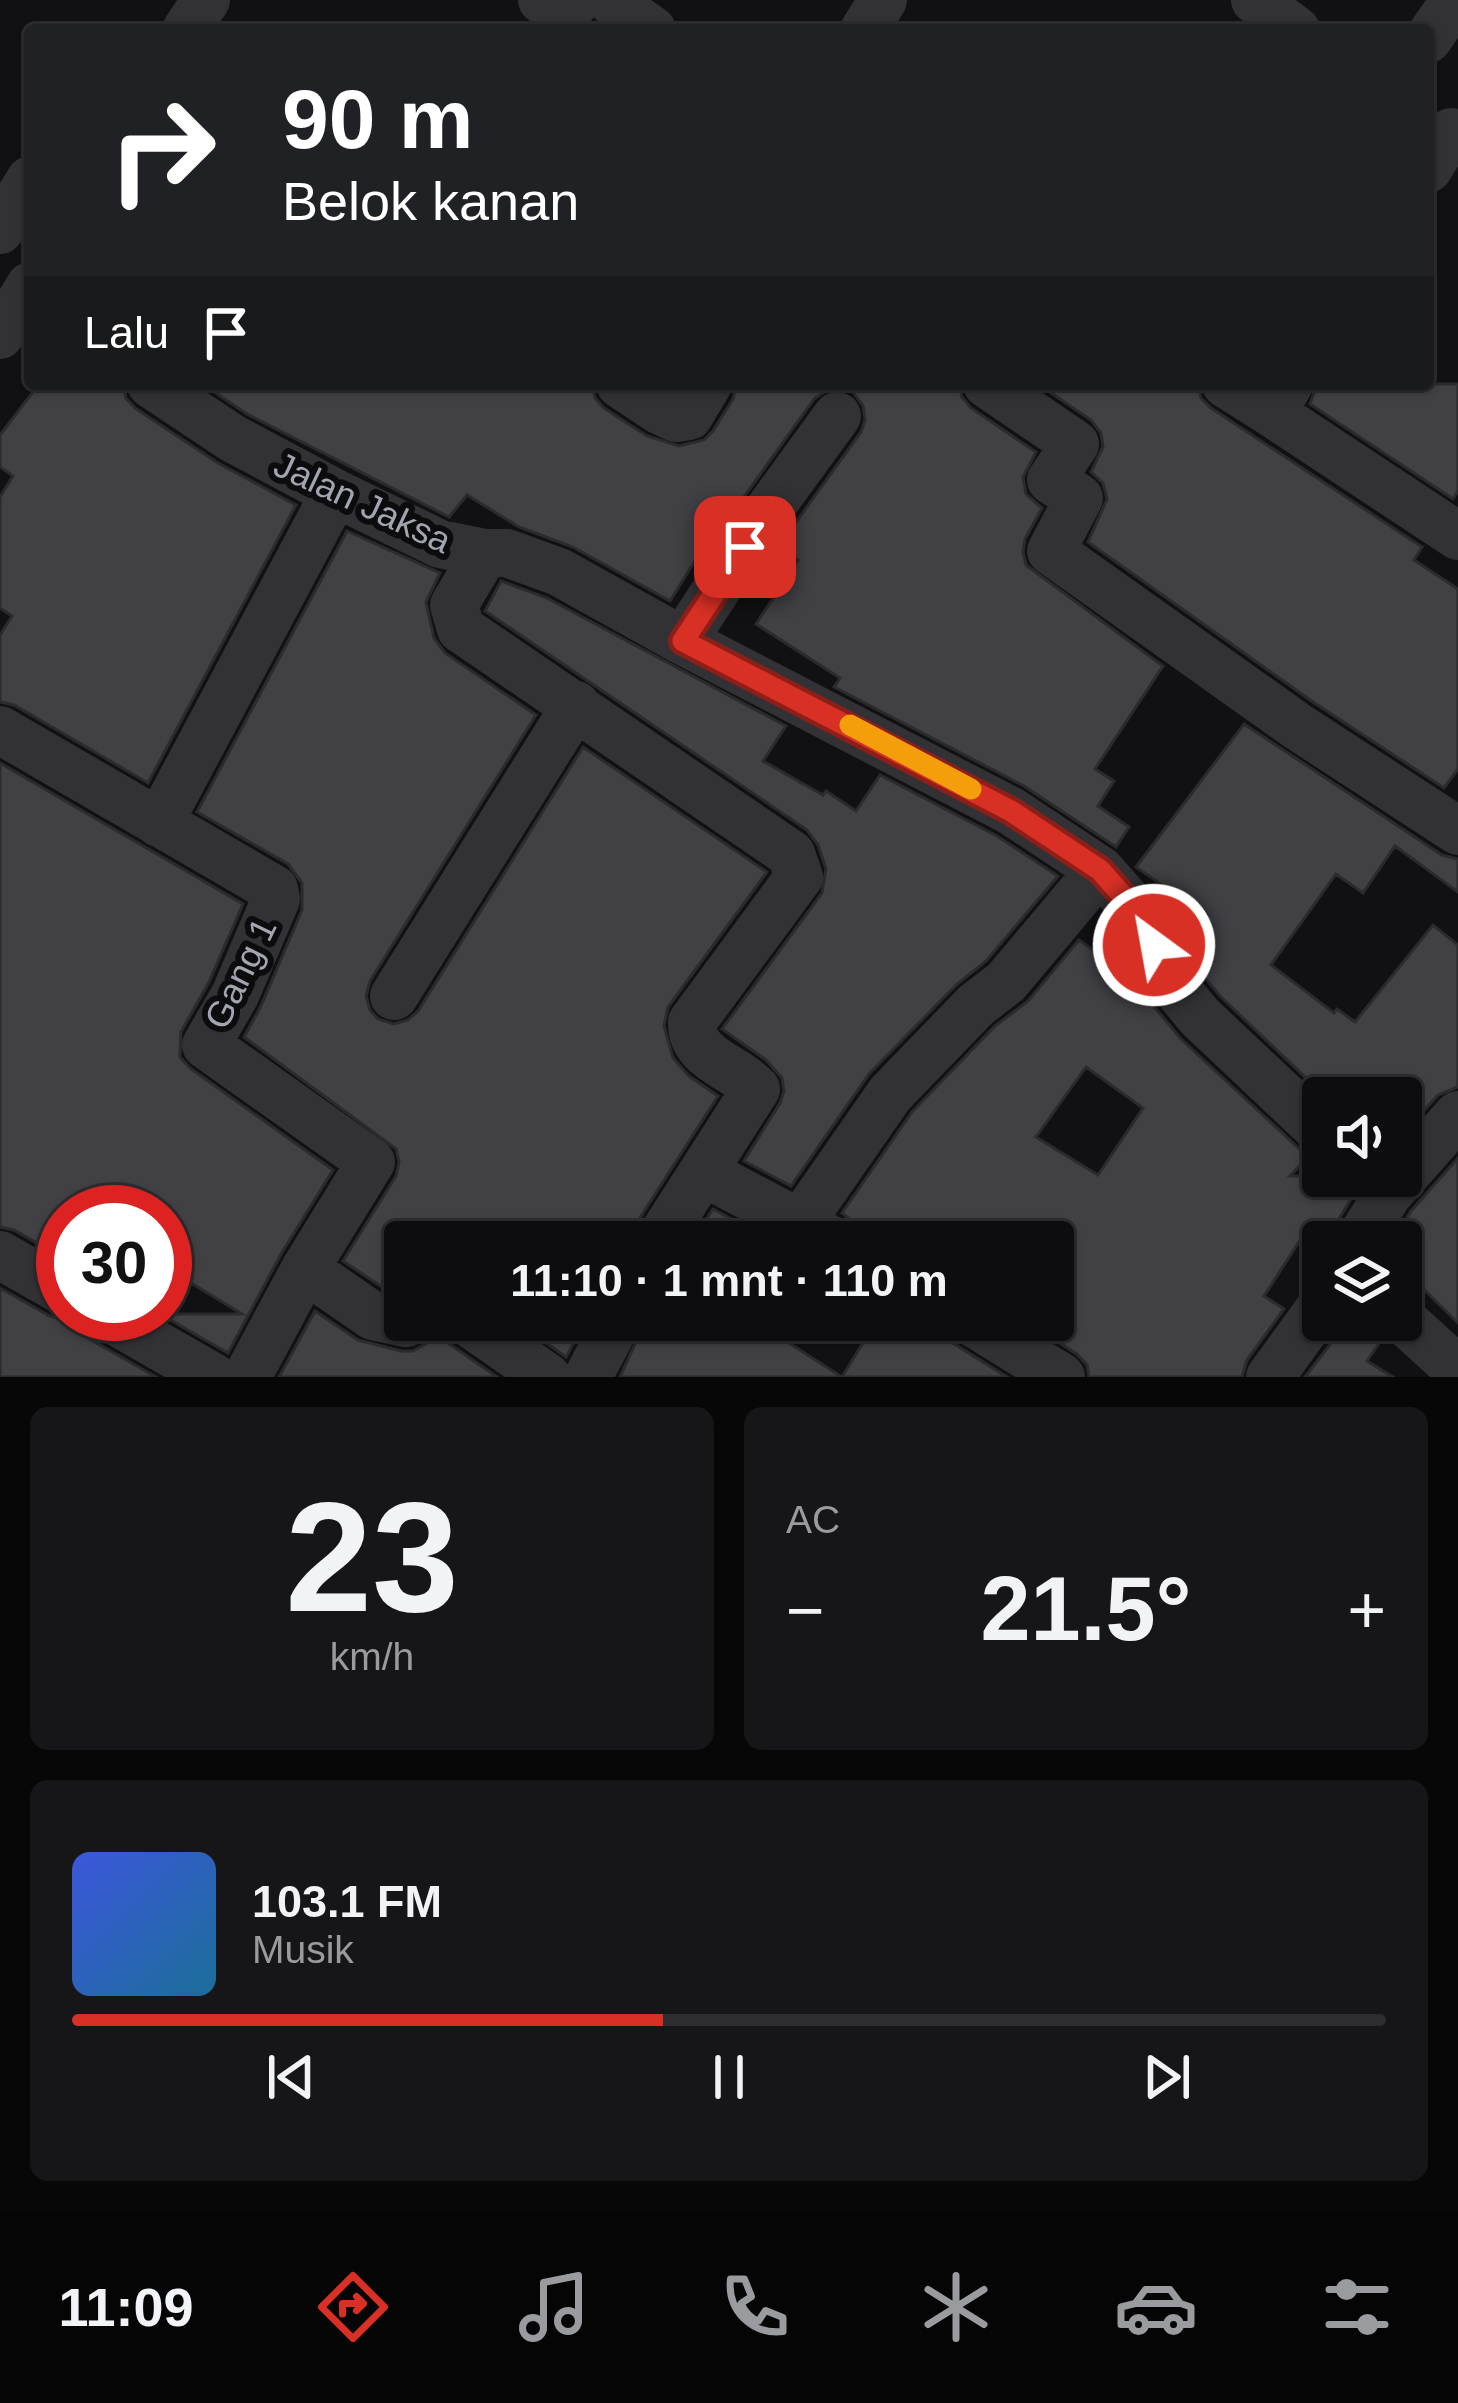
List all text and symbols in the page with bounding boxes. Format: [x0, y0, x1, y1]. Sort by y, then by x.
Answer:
icon: right [84, 72, 240, 228]
text: 90 m [282, 72, 473, 166]
text: Belok kanan [282, 171, 579, 231]
icon: arrive [193, 300, 259, 366]
text: Lalu [84, 307, 169, 358]
street label: Jalan Jaksa [268, 444, 458, 562]
pin [694, 496, 796, 598]
icon: arrive [712, 514, 778, 580]
position arrow [1091, 882, 1217, 1008]
street label: Gang 1 [196, 911, 285, 1035]
map controls [1302, 1077, 1422, 1341]
button: sound [1302, 1077, 1422, 1197]
speed limit sign: 30 [36, 1185, 192, 1341]
button: layers [1302, 1221, 1422, 1341]
text: 11:10 · 1 mnt · 110 m [510, 1255, 948, 1306]
text: 23 [285, 1470, 459, 1644]
text: AC [786, 1498, 840, 1541]
text: 21.5° [980, 1559, 1192, 1659]
text: − [786, 1573, 825, 1647]
text: + [1347, 1573, 1386, 1647]
text: km/h [330, 1635, 414, 1678]
text: 103.1 FM [252, 1876, 442, 1927]
text: Musik [252, 1928, 354, 1971]
icon: previous [258, 2044, 324, 2110]
icon: pause [696, 2044, 762, 2110]
icon: next [1134, 2044, 1200, 2110]
icon: directions [311, 2265, 395, 2349]
icon: music [512, 2265, 596, 2349]
icon: phone [713, 2265, 797, 2349]
icon: climate [914, 2265, 998, 2349]
icon: car [1114, 2265, 1198, 2349]
icon: filters [1315, 2265, 1399, 2349]
text: 11:09 [58, 2277, 194, 2337]

